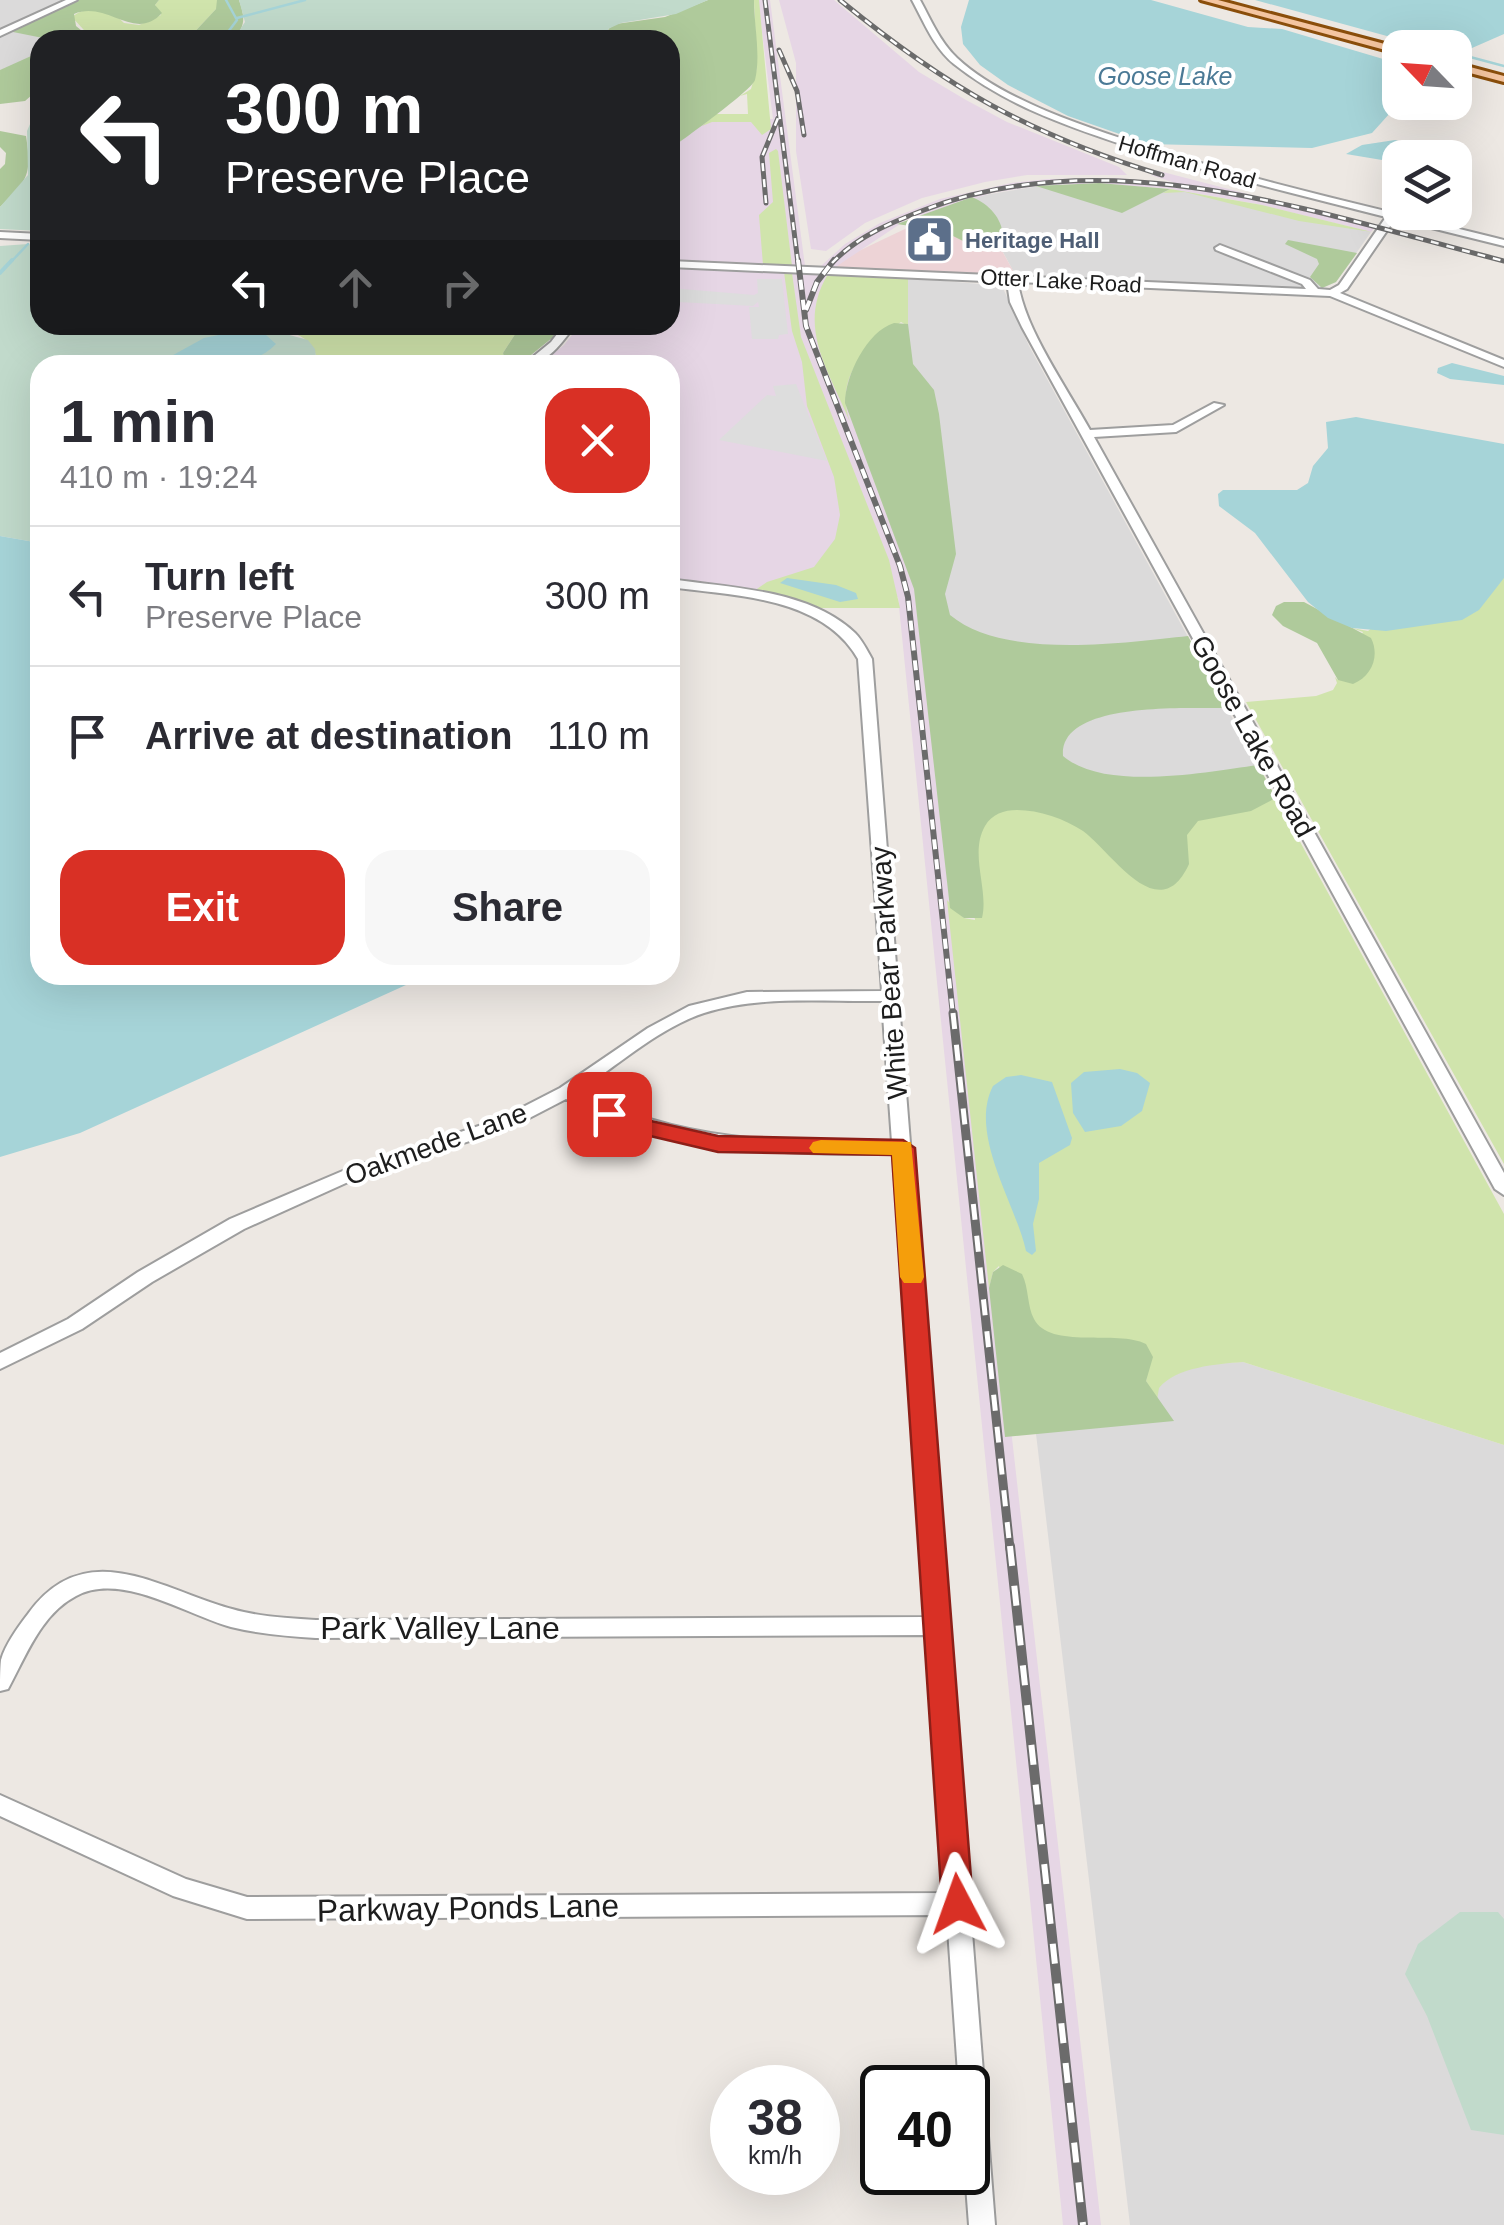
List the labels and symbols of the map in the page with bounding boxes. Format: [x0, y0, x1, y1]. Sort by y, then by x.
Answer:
north arrow [1382, 30, 1472, 120]
water label: Goose Lake [1098, 62, 1232, 90]
street label: Hoffman Road [1116, 130, 1258, 194]
public building icon: Heritage Hall [904, 214, 956, 266]
place label: Heritage Hall [965, 228, 1100, 253]
street label: Otter Lake Road [980, 264, 1142, 298]
street label: Goose Lake Road [1185, 630, 1321, 842]
street label: White Bear Parkway [865, 845, 913, 1101]
pin [567, 1072, 652, 1157]
street label: Oakmede Lane [341, 1097, 531, 1191]
street label: Park Valley Lane [320, 1610, 560, 1646]
position arrow [906, 1852, 1010, 1956]
street label: Parkway Ponds Lane [317, 1887, 619, 1929]
speed limit sign: 40 [860, 2065, 990, 2195]

